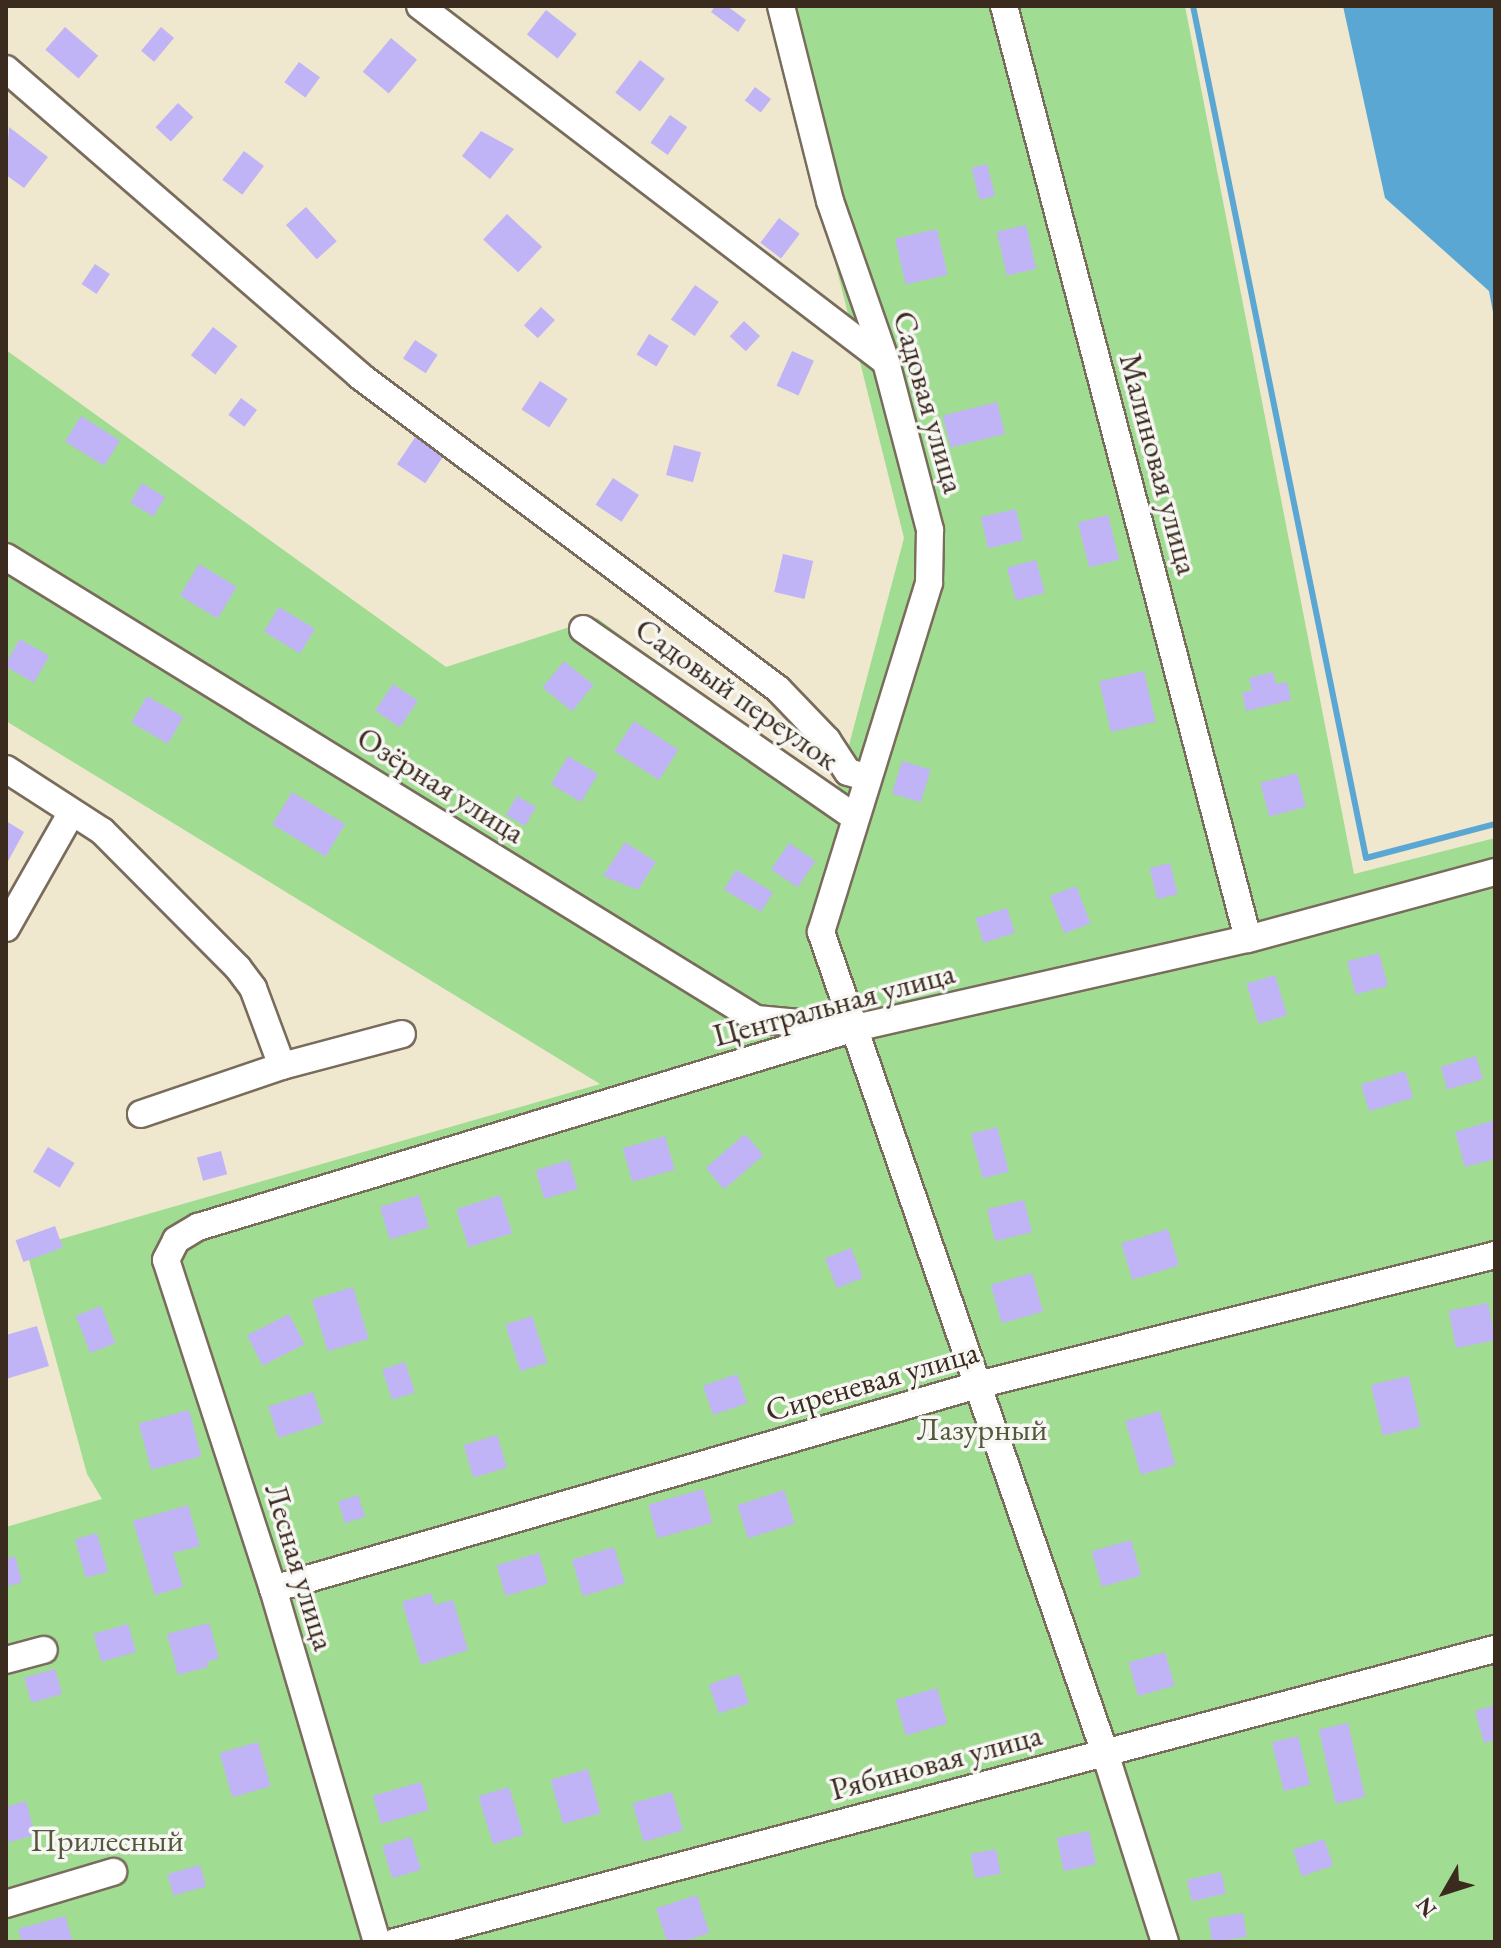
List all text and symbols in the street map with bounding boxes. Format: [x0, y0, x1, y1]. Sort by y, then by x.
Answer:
street label: Садовая улица [885, 307, 973, 497]
street label: Малиновая улица [1111, 349, 1207, 579]
street label: Садовый переулок [628, 610, 846, 778]
street label: Озёрная улица [350, 718, 532, 852]
street label: Центральная улица [709, 953, 959, 1055]
street label: Сиреневая улица [761, 1332, 983, 1430]
park label: Лазурный [917, 1410, 1047, 1448]
street label: Лесная улица [256, 1479, 344, 1655]
street label: Рябиновая улица [826, 1715, 1046, 1809]
park label: Прилесный [30, 1821, 184, 1859]
north arrow [1405, 1852, 1485, 1932]
text: N [1409, 1891, 1443, 1923]

